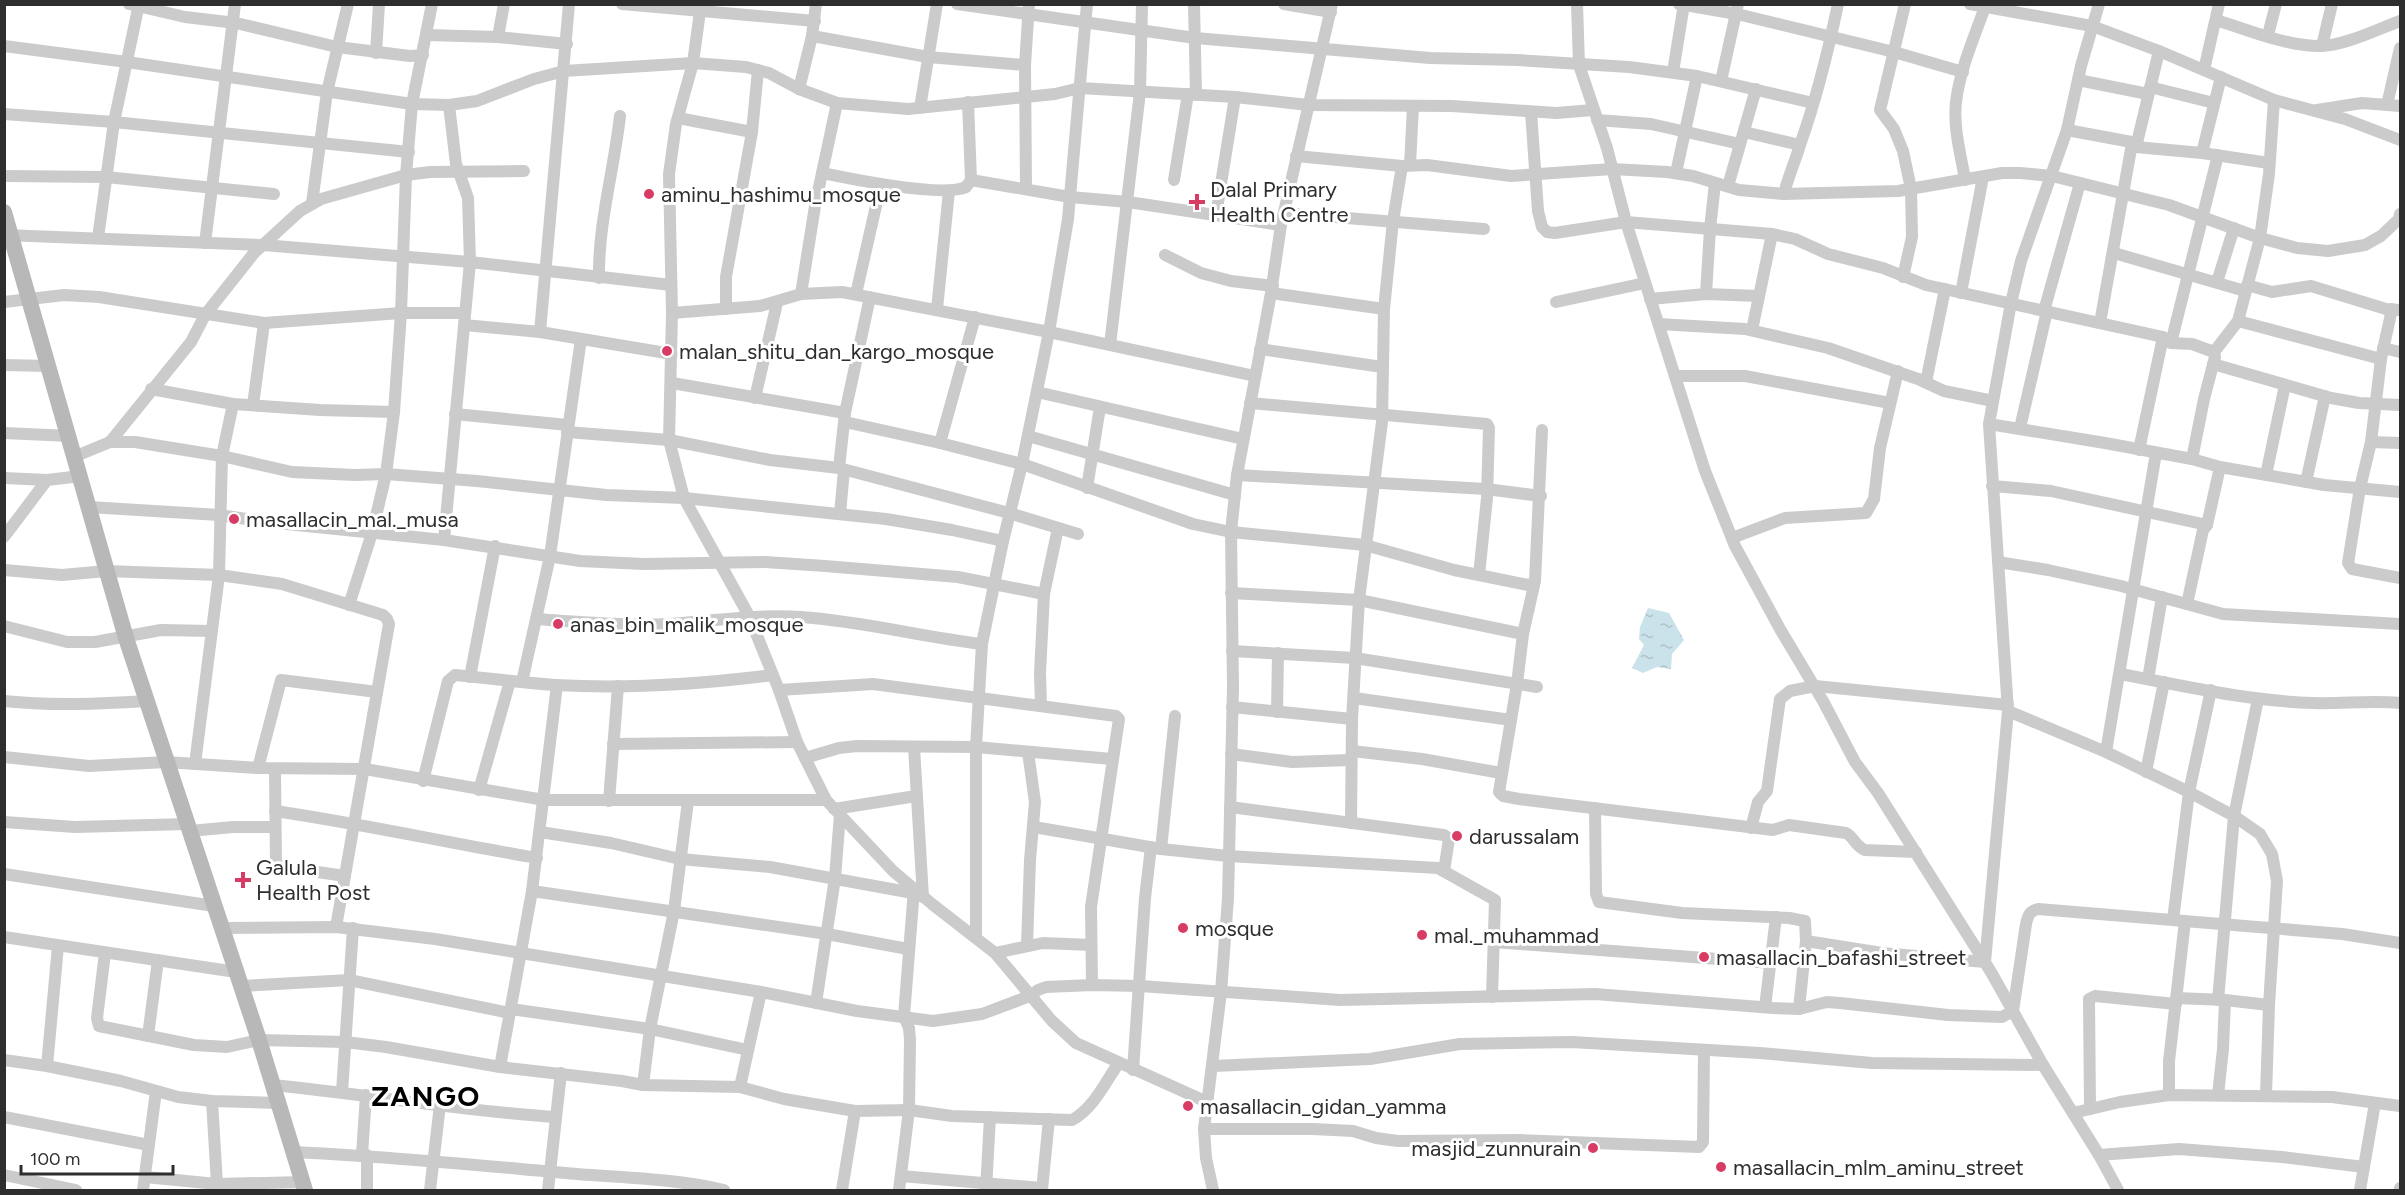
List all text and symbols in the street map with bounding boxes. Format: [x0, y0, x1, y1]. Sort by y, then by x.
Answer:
place label: Dalal Primary Health Centre [1210, 176, 1349, 228]
place label: aminu_hashimu_mosque [661, 181, 901, 208]
marker: aminu_hashimu_mosque [642, 187, 656, 201]
marker: Dalal Primary Health Centre [1188, 193, 1206, 211]
place label: malan_shitu_dan_kargo_mosque [679, 338, 994, 365]
marker: malan_shitu_dan_kargo_mosque [660, 344, 674, 358]
place label: masallacin_mal._musa [246, 506, 459, 533]
marker: masallacin_mal._musa [227, 512, 241, 526]
place label: anas_bin_malik_mosque [570, 611, 803, 638]
marker: anas_bin_malik_mosque [551, 617, 565, 631]
place label: darussalam [1469, 823, 1579, 850]
marker: darussalam [1450, 829, 1464, 843]
place label: Galula Health Post [256, 854, 370, 906]
marker: Galula Health Post [234, 871, 252, 889]
place label: mosque [1195, 915, 1274, 942]
marker: mosque [1176, 921, 1190, 935]
place label: mal._muhammad [1434, 922, 1599, 949]
marker: mal._muhammad [1415, 928, 1429, 942]
place label: masallacin_bafashi_street [1716, 944, 1966, 971]
marker: masallacin_bafashi_street [1697, 950, 1711, 964]
district label: ZANGO [371, 1079, 481, 1113]
place label: masallacin_gidan_yamma [1200, 1093, 1446, 1120]
marker: masallacin_gidan_yamma [1181, 1099, 1195, 1113]
place label: masjid_zunnurain [1411, 1135, 1581, 1162]
scale bar [21, 1138, 172, 1176]
marker: masjid_zunnurain [1586, 1141, 1600, 1155]
text: 100 m [30, 1148, 80, 1170]
place label: masallacin_mlm_aminu_street [1733, 1154, 2024, 1181]
marker: masallacin_mlm_aminu_street [1714, 1160, 1728, 1174]

